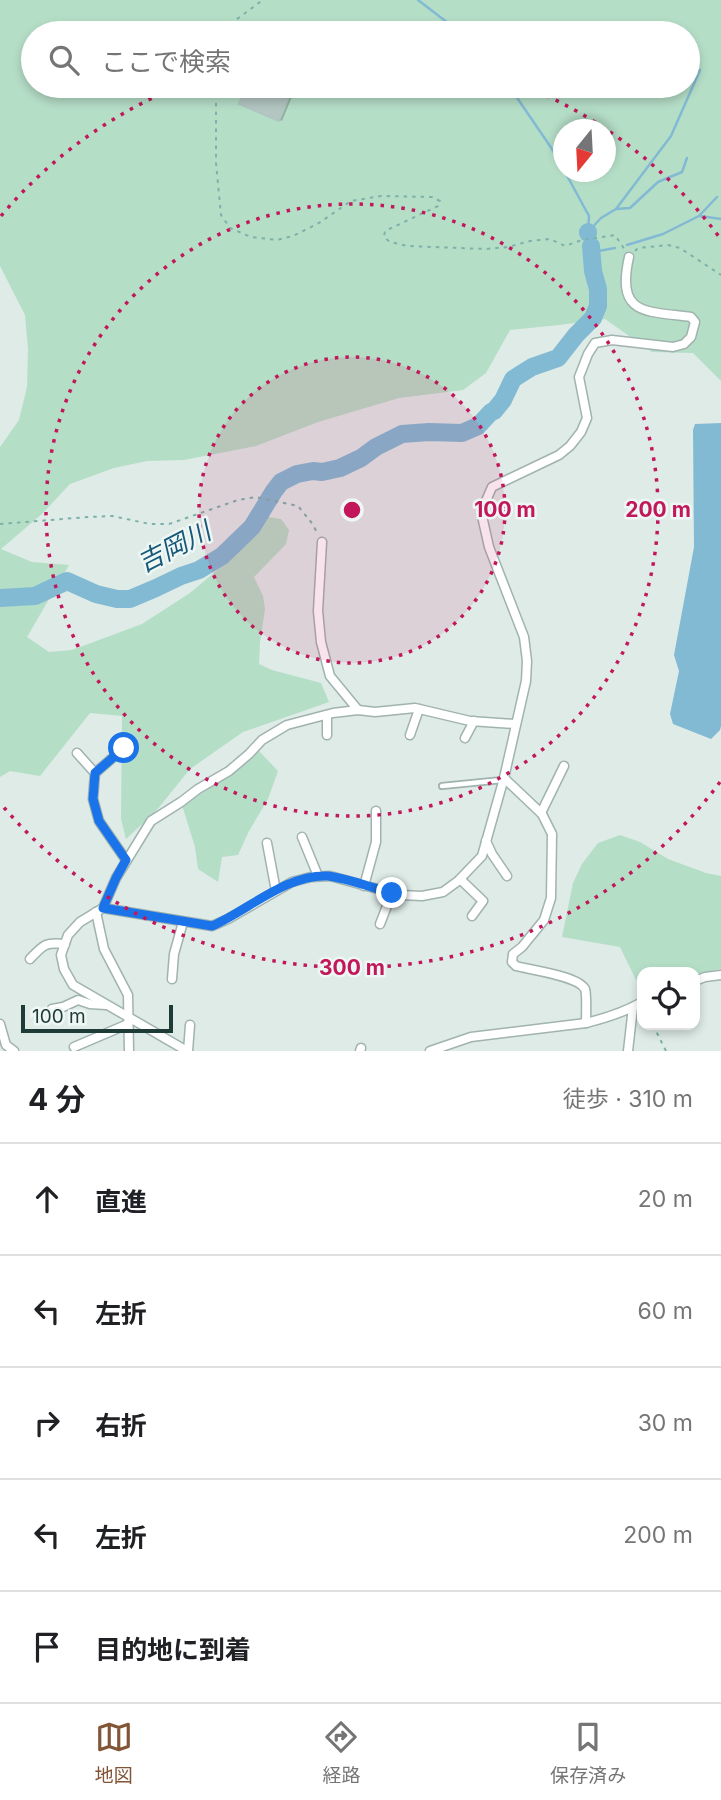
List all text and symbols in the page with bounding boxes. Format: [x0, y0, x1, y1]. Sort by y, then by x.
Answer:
search box [21, 21, 700, 98]
icon: search [45, 41, 83, 79]
text: ここで検索 [101, 46, 231, 77]
north arrow [553, 119, 616, 182]
text: 100 m [474, 497, 536, 522]
text: 200 m [625, 497, 691, 522]
centre of rings [340, 498, 364, 522]
water label: 吉岡川 [132, 514, 218, 578]
route start [108, 732, 139, 763]
route end [376, 877, 407, 908]
text: 300 m [319, 955, 385, 980]
map controls [637, 967, 700, 1030]
button: locate [637, 967, 700, 1030]
scale bar [21, 1002, 173, 1034]
text: 100 m [32, 1005, 86, 1028]
text: 4 分 [28, 1081, 85, 1117]
text: 徒歩 · 310 m [563, 1085, 693, 1113]
icon: ahead [28, 1180, 66, 1218]
text: 20 m [638, 1185, 693, 1213]
text: 直進 [95, 1186, 147, 1217]
icon: left [28, 1292, 66, 1330]
text: 60 m [638, 1297, 693, 1325]
text: 左折 [95, 1298, 147, 1329]
icon: right [28, 1404, 66, 1442]
text: 30 m [638, 1409, 693, 1437]
text: 右折 [95, 1410, 147, 1441]
icon: left [28, 1516, 66, 1554]
text: 200 m [623, 1521, 693, 1549]
text: 左折 [95, 1522, 147, 1553]
icon: arrive [28, 1628, 66, 1666]
text: 目的地に到着 [95, 1634, 251, 1665]
tab: 地図 [95, 1718, 133, 1787]
tab: 経路 [322, 1718, 360, 1787]
tab: 保存済み [550, 1718, 626, 1787]

